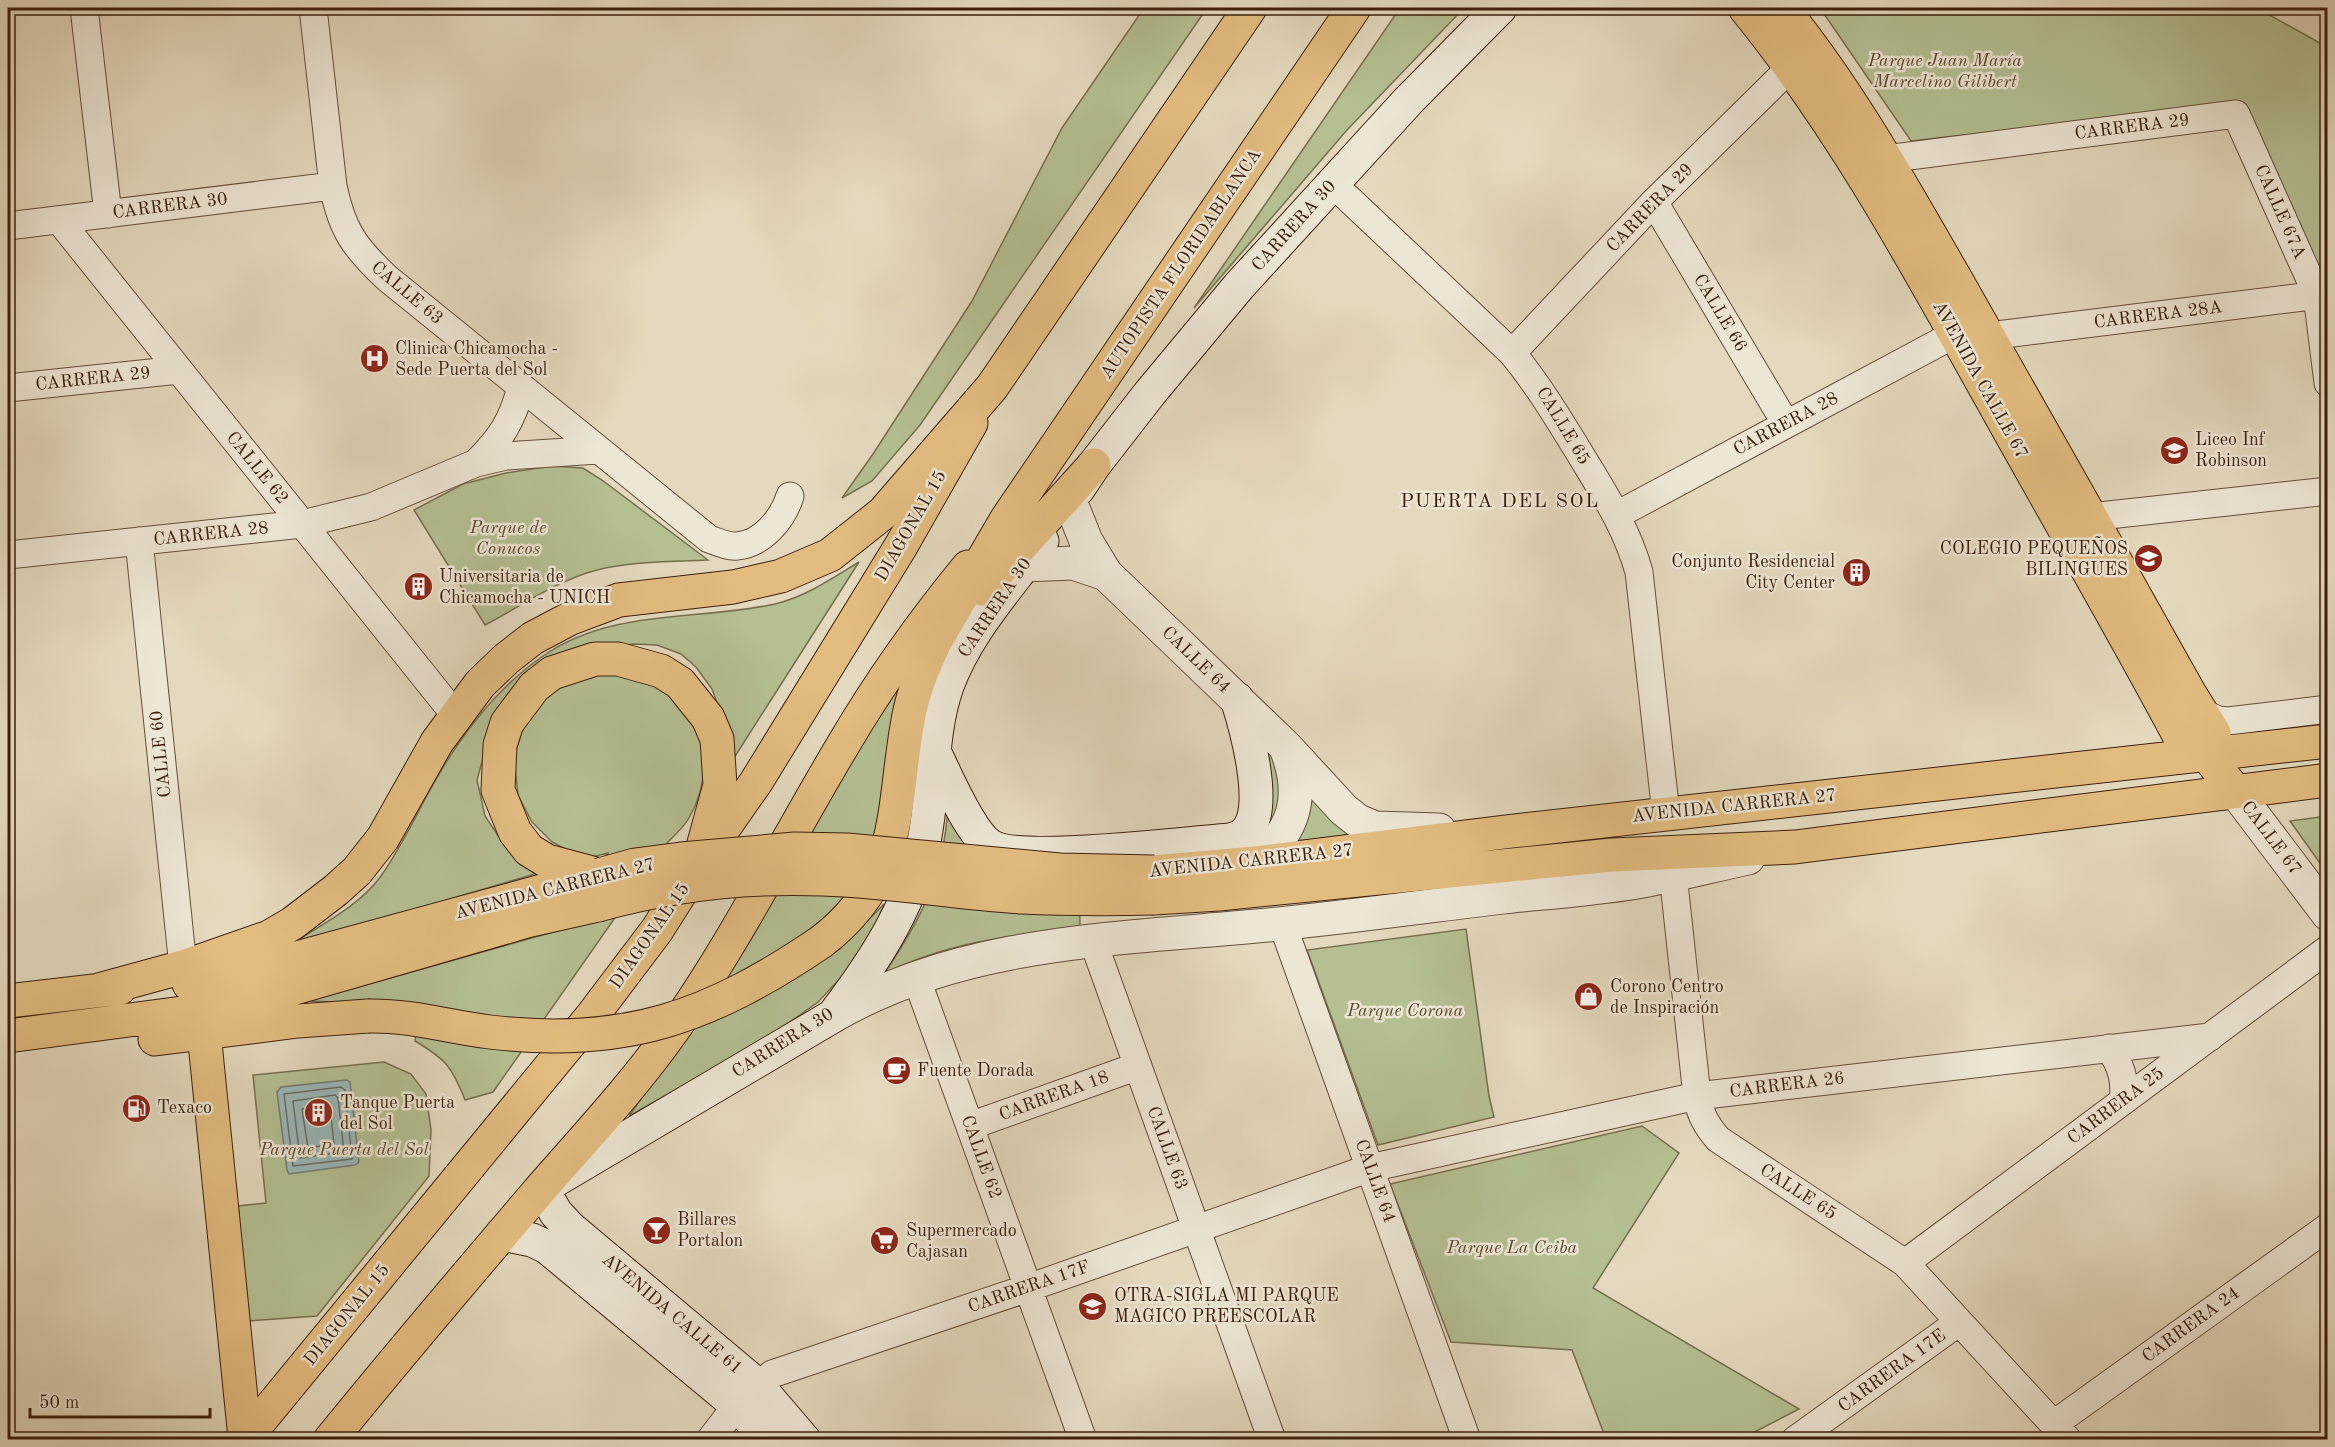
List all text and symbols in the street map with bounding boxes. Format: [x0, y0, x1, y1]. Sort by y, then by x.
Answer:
park label: Parque Juan María Marcelino Gilibert [1867, 52, 2022, 91]
street label: CARRERA 29 [2074, 111, 2190, 143]
street label: AUTOPISTA FLORIDABLANCA [1097, 146, 1265, 382]
street label: CARRERA 29 [1603, 160, 1697, 256]
street label: CALLE 67A [2251, 162, 2309, 262]
street label: CARRERA 30 [1249, 177, 1339, 275]
street label: CARRERA 30 [112, 190, 228, 222]
street label: CALLE 63 [368, 258, 446, 328]
street label: CALLE 66 [1690, 271, 1750, 355]
street label: AVENIDA CALLE 67 [1929, 298, 2031, 462]
street label: CARRERA 28A [2093, 298, 2224, 332]
place label: Clinica Chicamocha - Sede Puerta del Sol [395, 340, 558, 379]
hospital icon: Clinica Chicamocha - Sede Puerta del Sol [358, 343, 390, 375]
street label: CARRERA 29 [35, 364, 151, 394]
street label: CALLE 65 [1533, 384, 1593, 468]
street label: CARRERA 28 [1731, 389, 1841, 459]
street label: CALLE 62 [223, 428, 291, 508]
place label: Liceo Inf Robinson [2195, 431, 2267, 470]
school or university icon: Liceo Inf Robinson [2158, 434, 2190, 466]
street label: DIAGONAL 15 [872, 468, 950, 584]
district label: PUERTA DEL SOL [1400, 492, 1600, 512]
street label: CARRERA 28 [153, 519, 269, 549]
park label: Parque de Conucos [469, 519, 546, 558]
place label: COLEGIO PEQUEÑOS BILINGUES [1940, 535, 2128, 579]
school or university icon: COLEGIO PEQUEÑOS BILINGUES [2133, 543, 2165, 575]
place label: Conjunto Residencial City Center [1671, 553, 1836, 592]
street label: CARRERA 30 [955, 555, 1035, 661]
building icon: Conjunto Residencial City Center [1840, 556, 1872, 588]
place label: Universitaria de Chicamocha - UNICH [439, 568, 610, 607]
building icon: Universitaria de Chicamocha - UNICH [402, 571, 434, 603]
street label: CALLE 64 [1158, 623, 1234, 697]
street label: CALLE 60 [147, 710, 175, 798]
street label: AVENIDA CARRERA 27 [1631, 786, 1837, 826]
street label: CALLE 67 [2238, 798, 2304, 878]
street label: AVENIDA CARRERA 27 [1148, 841, 1354, 881]
street label: AVENIDA CARRERA 27 [453, 855, 657, 923]
street label: DIAGONAL 15 [607, 880, 693, 992]
place label: Corono Centro de Inspiración [1610, 978, 1724, 1017]
shop icon: Corono Centro de Inspiración [1573, 981, 1605, 1013]
park label: Parque Corona [1346, 1002, 1463, 1020]
street label: CARRERA 30 [729, 1005, 837, 1081]
cafe icon: Fuente Dorada [880, 1055, 912, 1087]
place label: Fuente Dorada [917, 1062, 1034, 1080]
street label: CARRERA 25 [2064, 1064, 2168, 1148]
street label: CARRERA 18 [997, 1068, 1111, 1124]
street label: CARRERA 26 [1729, 1069, 1845, 1101]
fuel station icon: Texaco [120, 1092, 152, 1124]
place label: Tanque Puerta del Sol [340, 1094, 455, 1133]
building icon: Tanque Puerta del Sol [303, 1097, 335, 1129]
place label: Texaco [157, 1099, 212, 1117]
street label: CALLE 63 [1144, 1104, 1190, 1192]
street label: CALLE 62 [958, 1113, 1004, 1201]
street label: CALLE 64 [1352, 1137, 1398, 1225]
park label: Parque Puerta del Sol [258, 1141, 429, 1159]
street label: CALLE 65 [1756, 1161, 1840, 1223]
place label: Billares Portalon [677, 1211, 744, 1250]
bar icon: Billares Portalon [640, 1214, 672, 1246]
place label: Supermercado Cajasan [906, 1222, 1017, 1261]
supermarket icon: Supermercado Cajasan [869, 1225, 901, 1257]
park label: Parque La Ceiba [1446, 1239, 1578, 1257]
street label: AVENIDA CALLE 61 [598, 1250, 746, 1378]
street label: CARRERA 17F [966, 1258, 1092, 1316]
street label: DIAGONAL 15 [301, 1261, 393, 1369]
street label: CARRERA 24 [2139, 1284, 2243, 1366]
place label: OTRA-SIGLA MI PARQUE MAGICO PREESCOLAR [1114, 1287, 1339, 1326]
school or university icon: OTRA-SIGLA MI PARQUE MAGICO PREESCOLAR [1077, 1290, 1109, 1322]
street label: CARRERA 17E [1835, 1326, 1949, 1416]
scale bar [30, 1381, 210, 1419]
text: 50 m [39, 1394, 79, 1412]

